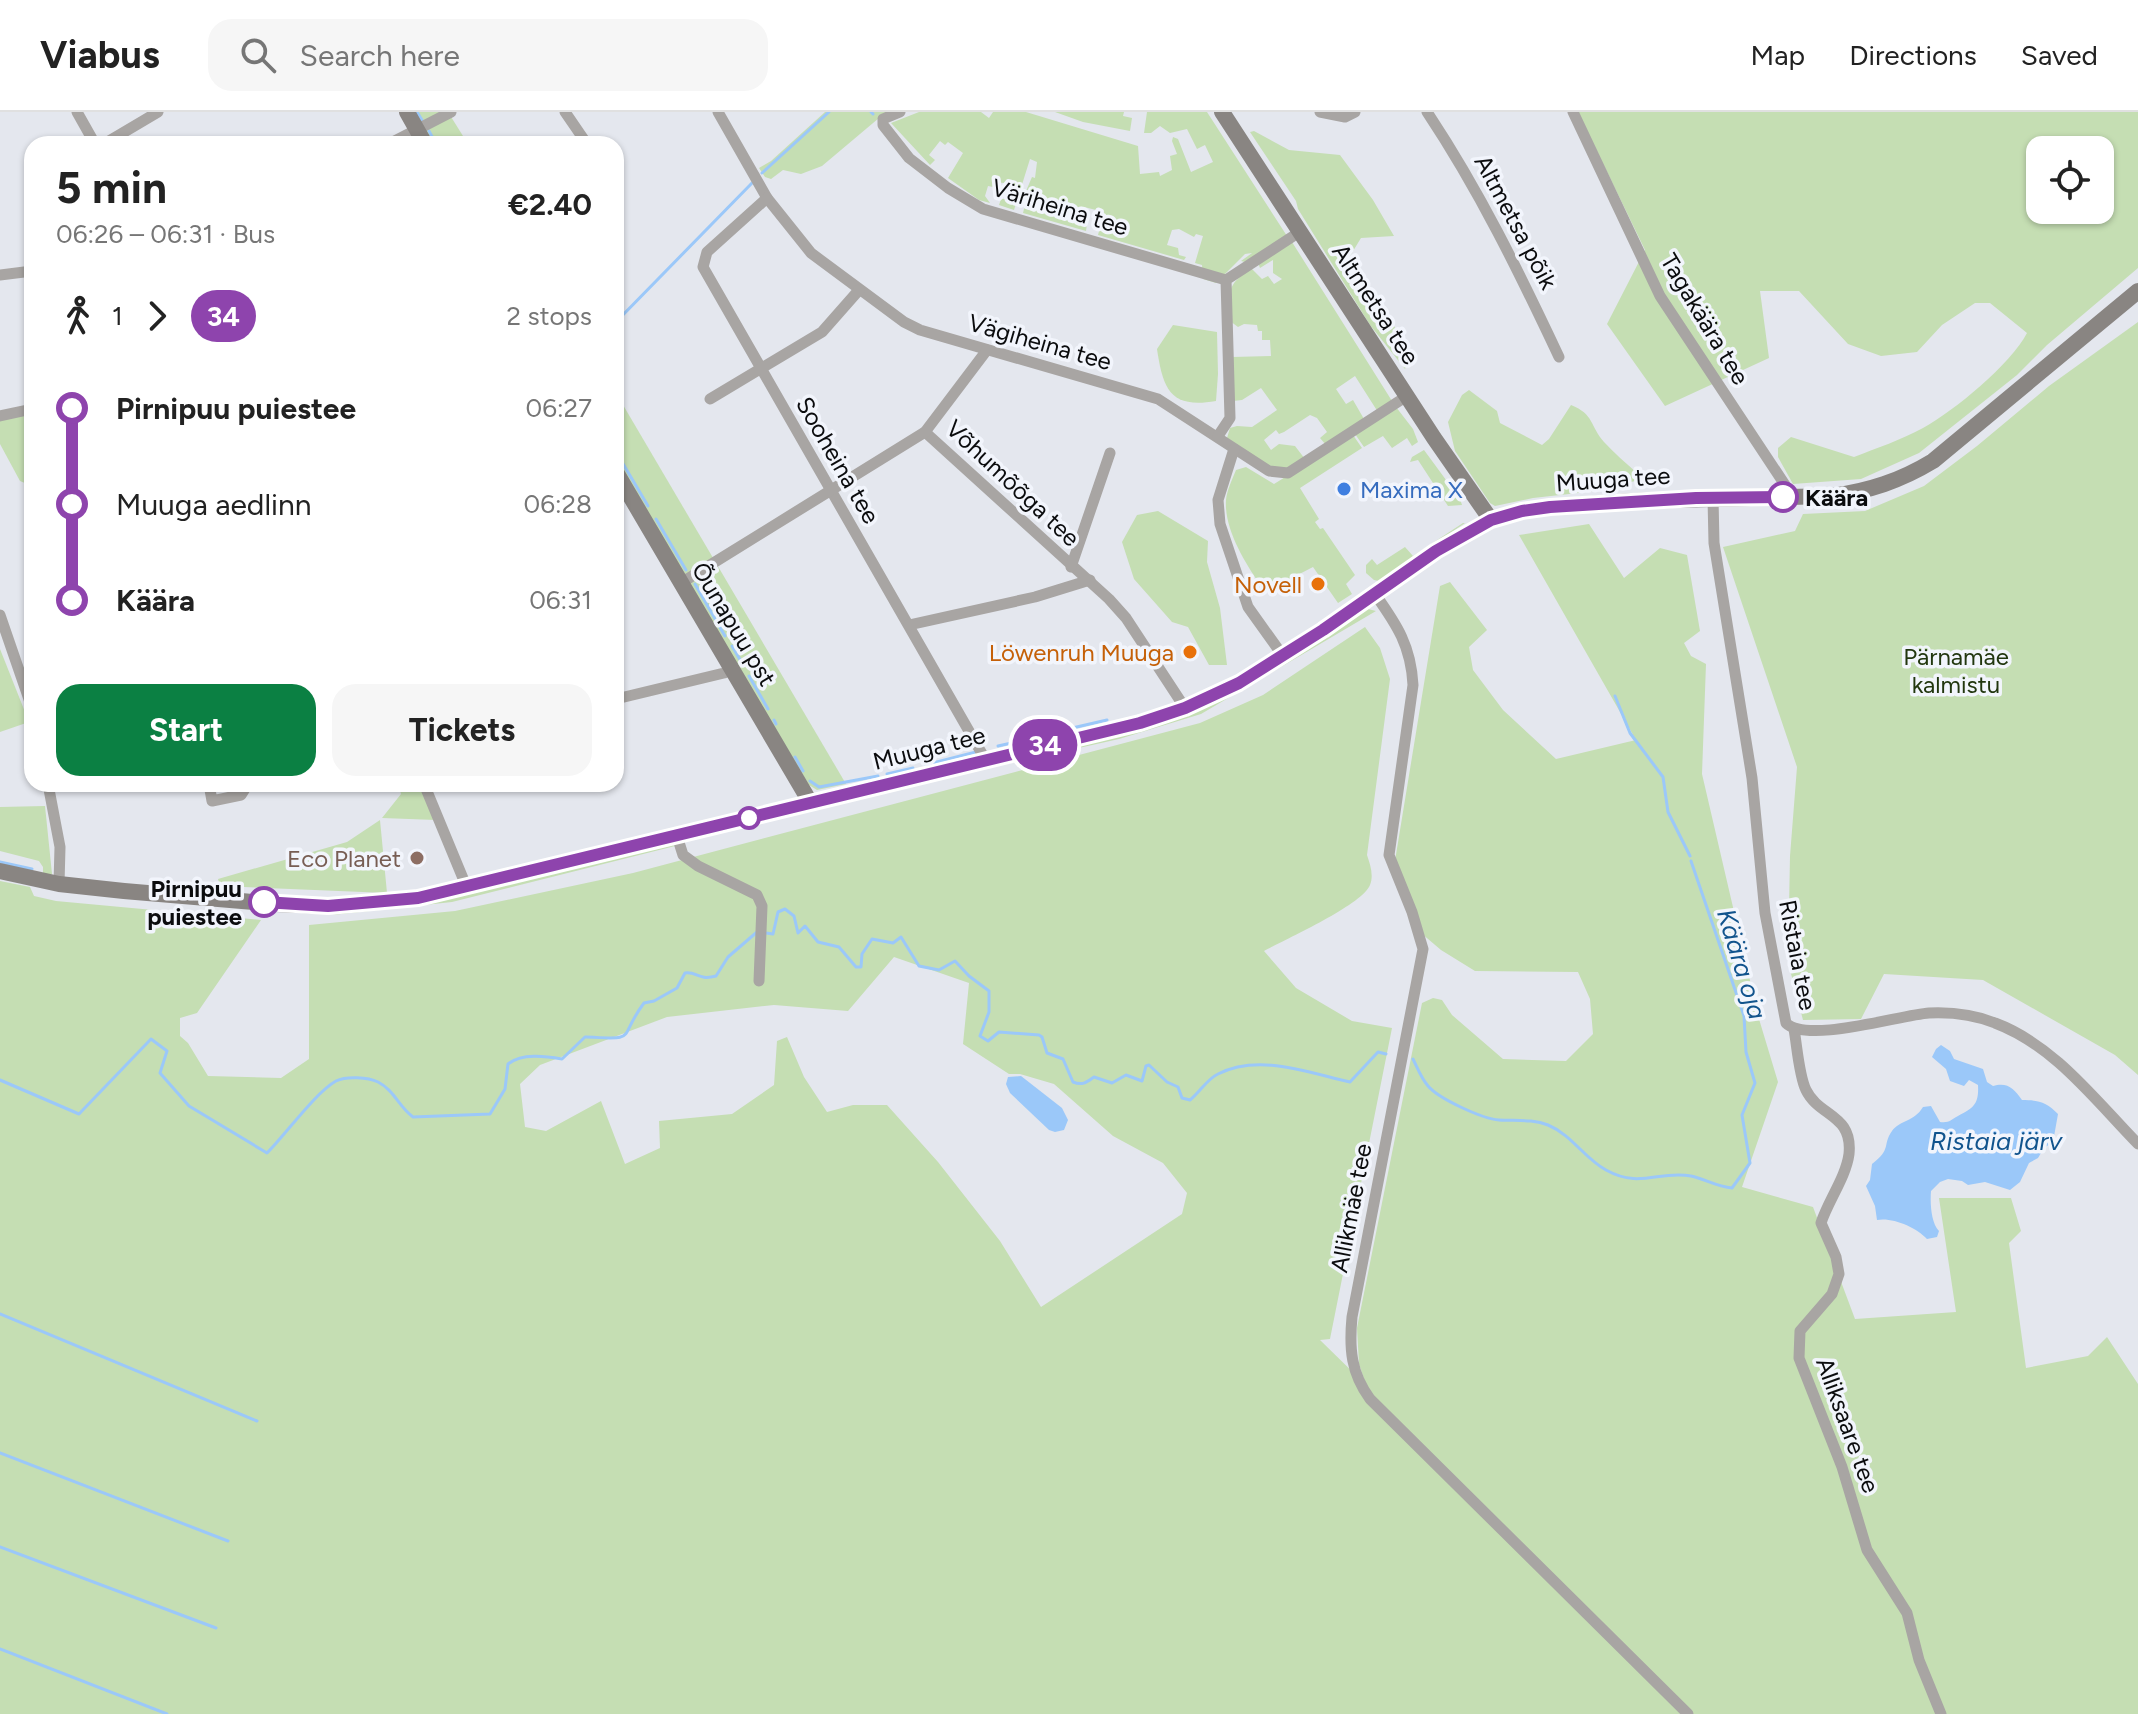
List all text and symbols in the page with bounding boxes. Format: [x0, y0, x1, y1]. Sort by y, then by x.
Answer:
search box [208, 19, 768, 91]
text: Viabus [40, 32, 160, 78]
icon: search [236, 33, 280, 77]
text: Search here [300, 37, 460, 74]
text: Map [1751, 38, 1805, 72]
text: Directions [1849, 38, 1977, 72]
text: Saved [2021, 38, 2098, 72]
map controls [2026, 136, 2114, 224]
button: locate [2026, 136, 2114, 224]
street label: Altmetsa põik [1468, 150, 1564, 294]
text: 5 min [56, 161, 167, 214]
street label: Väriheina tee [988, 172, 1132, 242]
text: €2.40 [508, 186, 592, 223]
text: 06:26 – 06:31 · Bus [56, 218, 275, 250]
street label: Altmetsa tee [1326, 238, 1426, 370]
street label: Tagakäära tee [1654, 248, 1756, 390]
icon: walk [56, 294, 100, 338]
icon: forward [135, 294, 179, 338]
text: 34 [207, 299, 240, 333]
text: 1 [112, 300, 123, 332]
text: 2 stops [507, 300, 592, 332]
street label: Vägiheina tee [965, 308, 1115, 376]
text: Pirnipuu puiestee [116, 390, 356, 427]
text: 06:27 [526, 392, 592, 424]
street label: Sooheina tee [790, 392, 886, 528]
street label: Võhumõõga tee [940, 414, 1086, 552]
street label: Muuga tee [1555, 461, 1671, 497]
place label: Maxima X [1360, 475, 1463, 504]
marker: Maxima X [1335, 480, 1353, 498]
marker: Käära [1768, 482, 1798, 512]
place label: Käära [1805, 483, 1868, 512]
text: Muuga aedlinn [116, 486, 311, 523]
text: 06:28 [524, 488, 592, 520]
street label: Õunapuu pst [686, 557, 782, 691]
place label: Novell [1234, 570, 1302, 599]
marker: Novell [1309, 575, 1327, 593]
text: Käära [116, 582, 195, 619]
text: 06:31 [529, 584, 592, 616]
place label: Löwenruh Muuga [989, 638, 1174, 667]
park label: Pärnamäe kalmistu [1903, 642, 2009, 699]
marker: Löwenruh Muuga [1181, 643, 1199, 661]
button: Start [56, 684, 316, 776]
button: Tickets [332, 684, 592, 776]
line badge: 34 [1009, 719, 1081, 771]
street label: Muuga tee [870, 720, 988, 776]
text: 34 [1028, 728, 1062, 762]
unlabelled marker [738, 807, 760, 829]
place label: Eco Planet [287, 844, 401, 873]
marker: Eco Planet [408, 849, 426, 867]
place label: Pirnipuu puiestee [147, 874, 242, 931]
marker: Pirnipuu puiestee [249, 887, 279, 917]
street label: Ristaia tee [1773, 897, 1823, 1013]
water label: Käära oja [1710, 905, 1774, 1023]
water label: Ristaia järv [1930, 1125, 2063, 1157]
street label: Allikmäe tee [1324, 1141, 1378, 1275]
street label: Alliksaare tee [1810, 1353, 1886, 1497]

